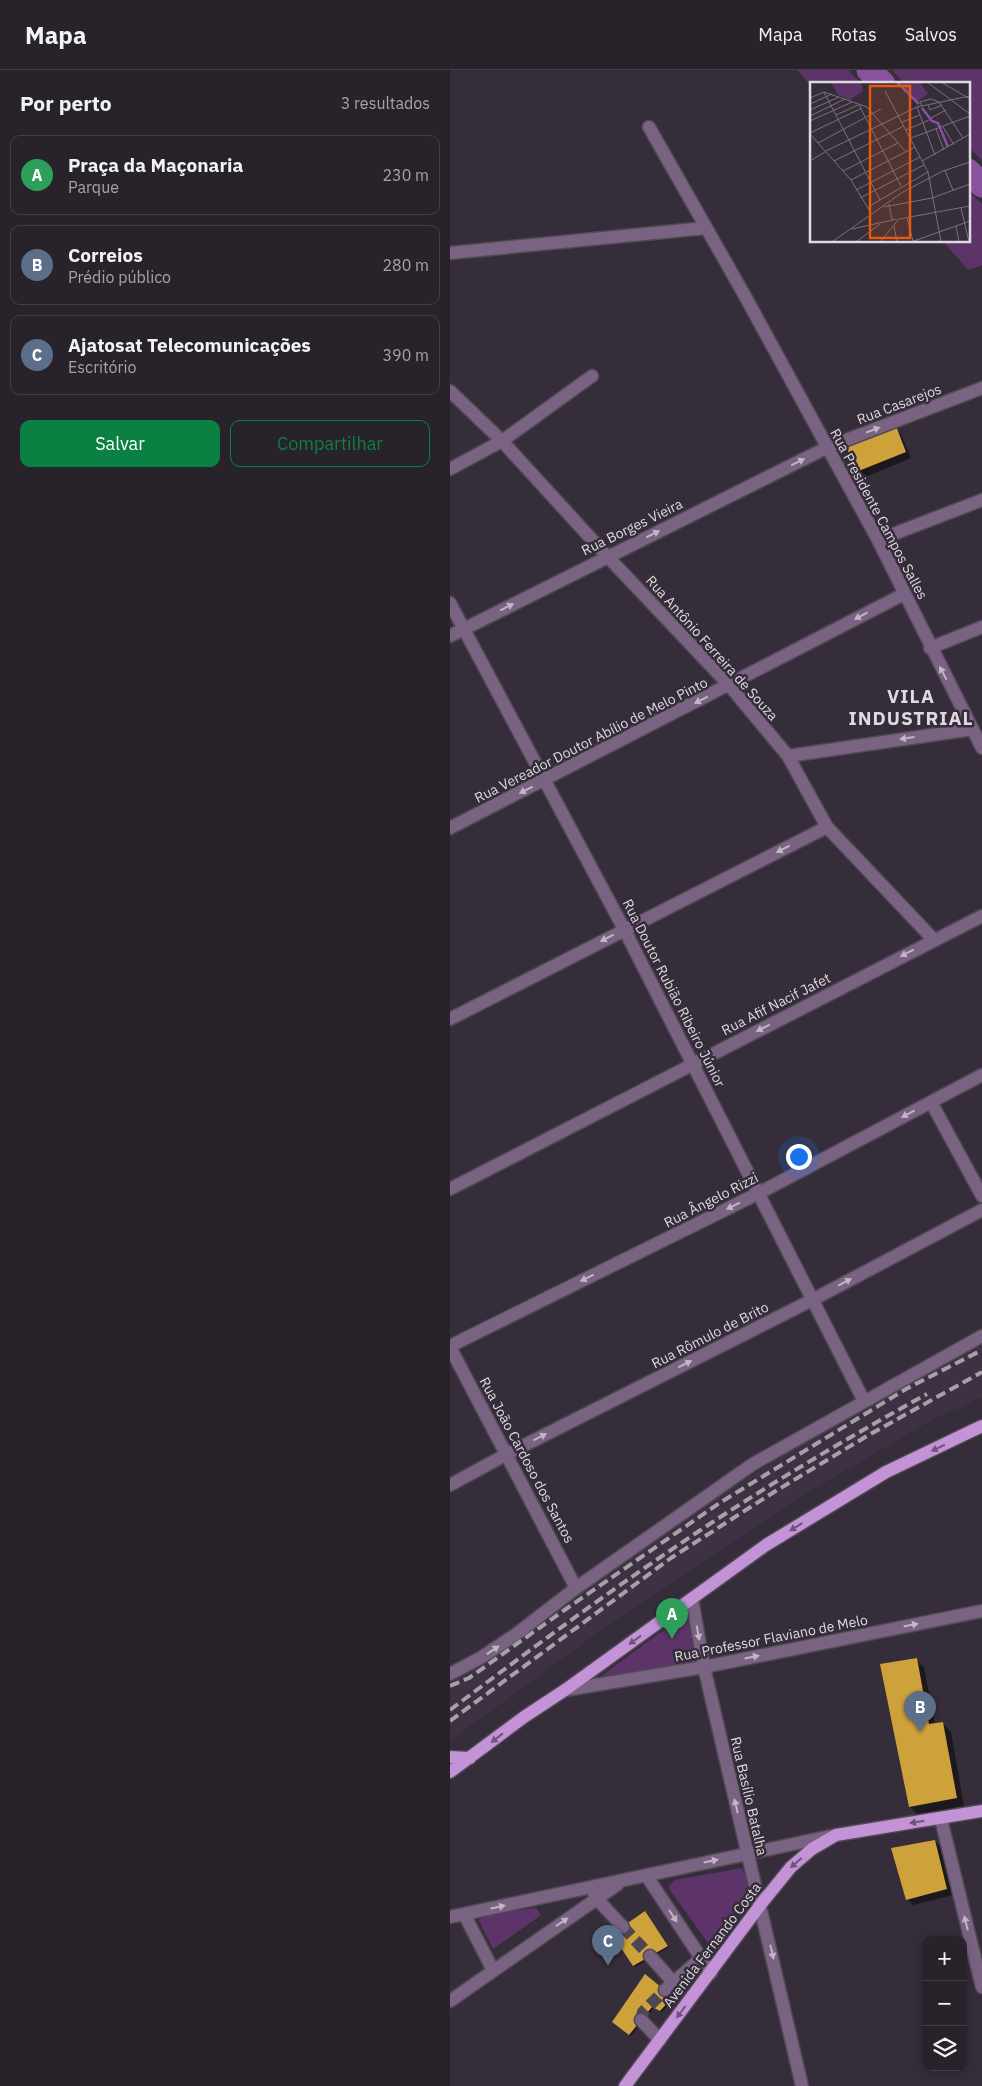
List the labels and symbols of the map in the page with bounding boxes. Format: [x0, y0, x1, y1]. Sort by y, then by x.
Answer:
inset map [810, 82, 970, 242]
street label: Rua Casarejos [854, 380, 944, 428]
street label: Rua Presidente Campos Salles [826, 426, 932, 603]
one-way arrow [866, 426, 881, 434]
one-way arrow [791, 458, 805, 466]
street label: Rua Borges Vieira [578, 494, 686, 559]
one-way arrow [645, 530, 660, 538]
street label: Rua Antônio Ferreira de Souza [642, 572, 782, 725]
one-way arrow [500, 603, 515, 611]
one-way arrow [854, 612, 868, 620]
one-way arrow [939, 665, 947, 680]
street label: Rua Vereador Doutor Abílio de Melo Pinto [471, 673, 711, 807]
district label: VILA INDUSTRIAL [848, 684, 974, 730]
one-way arrow [694, 696, 709, 704]
one-way arrow [899, 735, 915, 743]
one-way arrow [518, 786, 533, 794]
one-way arrow [776, 844, 791, 853]
street label: Rua Doutor Rubião Ribeiro Júnior [619, 896, 729, 1090]
one-way arrow [600, 934, 614, 942]
one-way arrow [900, 949, 914, 957]
street label: Rua Afif Nacif Jafet [718, 969, 834, 1039]
one-way arrow [756, 1024, 770, 1032]
one-way arrow [901, 1110, 915, 1118]
your location [786, 1144, 812, 1170]
street label: Rua Ângelo Rizzi [661, 1168, 761, 1232]
one-way arrow [726, 1202, 740, 1210]
one-way arrow [580, 1274, 595, 1282]
one-way arrow [838, 1278, 852, 1286]
street label: Rua Rômulo de Brito [648, 1298, 772, 1372]
one-way arrow [677, 1360, 692, 1368]
street label: Rua João Cardoso dos Santos [475, 1374, 579, 1546]
one-way arrow [532, 1433, 547, 1441]
one-way arrow [931, 1444, 945, 1452]
one-way arrow [790, 1522, 803, 1531]
pin: A [656, 1598, 688, 1639]
street label: Rua Professor Flaviano de Melo [673, 1610, 869, 1666]
one-way arrow [904, 1621, 919, 1629]
one-way arrow [695, 1625, 703, 1641]
one-way arrow [628, 1635, 642, 1645]
one-way arrow [486, 1645, 499, 1655]
one-way arrow [744, 1653, 760, 1661]
pin: B [904, 1691, 936, 1732]
one-way arrow [491, 1732, 504, 1743]
street label: Rua Basílio Batalha [727, 1735, 772, 1858]
one-way arrow [732, 1798, 740, 1813]
one-way arrow [908, 1819, 924, 1827]
one-way arrow [704, 1857, 719, 1865]
one-way arrow [791, 1857, 803, 1869]
street label: Avenida Fernando Costa [659, 1878, 765, 2011]
one-way arrow [490, 1902, 506, 1910]
one-way arrow [668, 1909, 678, 1922]
one-way arrow [962, 1915, 970, 1930]
one-way arrow [555, 1917, 569, 1927]
pin: C [592, 1925, 624, 1966]
one-way arrow [768, 1944, 776, 1959]
one-way arrow [676, 2005, 687, 2018]

